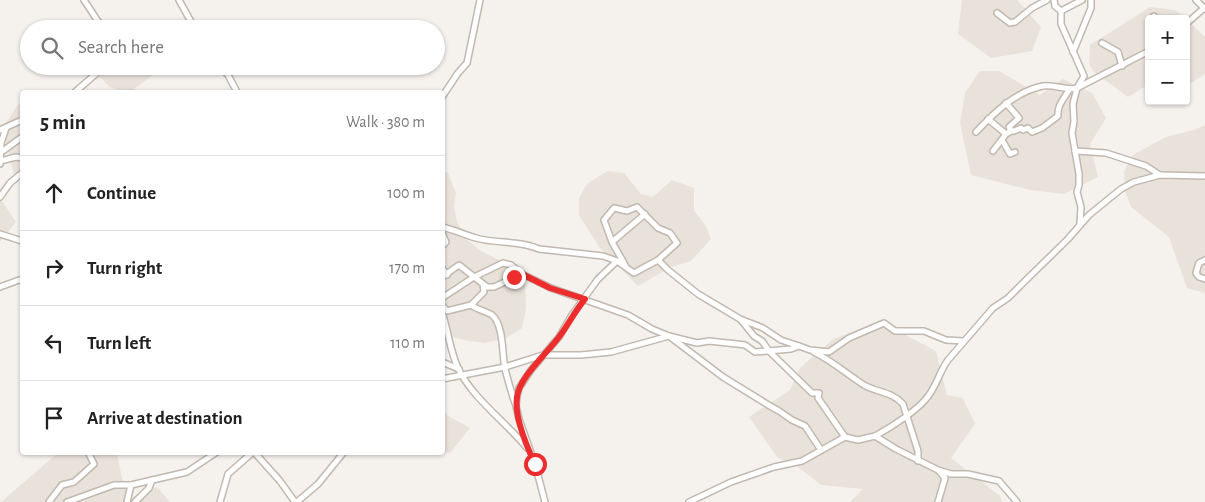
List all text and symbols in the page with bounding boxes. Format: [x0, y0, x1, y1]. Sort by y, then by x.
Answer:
map controls [1145, 15, 1190, 105]
button: + [1145, 15, 1190, 60]
search box [20, 20, 445, 75]
icon: search [38, 34, 66, 62]
text: Search here [78, 38, 164, 57]
button: − [1145, 60, 1190, 105]
text: 5 min [40, 112, 86, 133]
text: Walk · 380 m [346, 114, 425, 130]
icon: ahead [40, 179, 68, 207]
text: Continue [87, 184, 156, 203]
text: 100 m [387, 185, 425, 201]
icon: right [40, 254, 68, 282]
text: Turn right [87, 259, 162, 278]
text: 170 m [389, 260, 425, 276]
route end [503, 266, 526, 289]
icon: left [40, 329, 68, 357]
text: Turn left [87, 334, 151, 353]
text: 110 m [390, 335, 425, 351]
icon: arrive [40, 404, 68, 432]
text: Arrive at destination [87, 409, 243, 428]
route start [524, 453, 547, 476]

